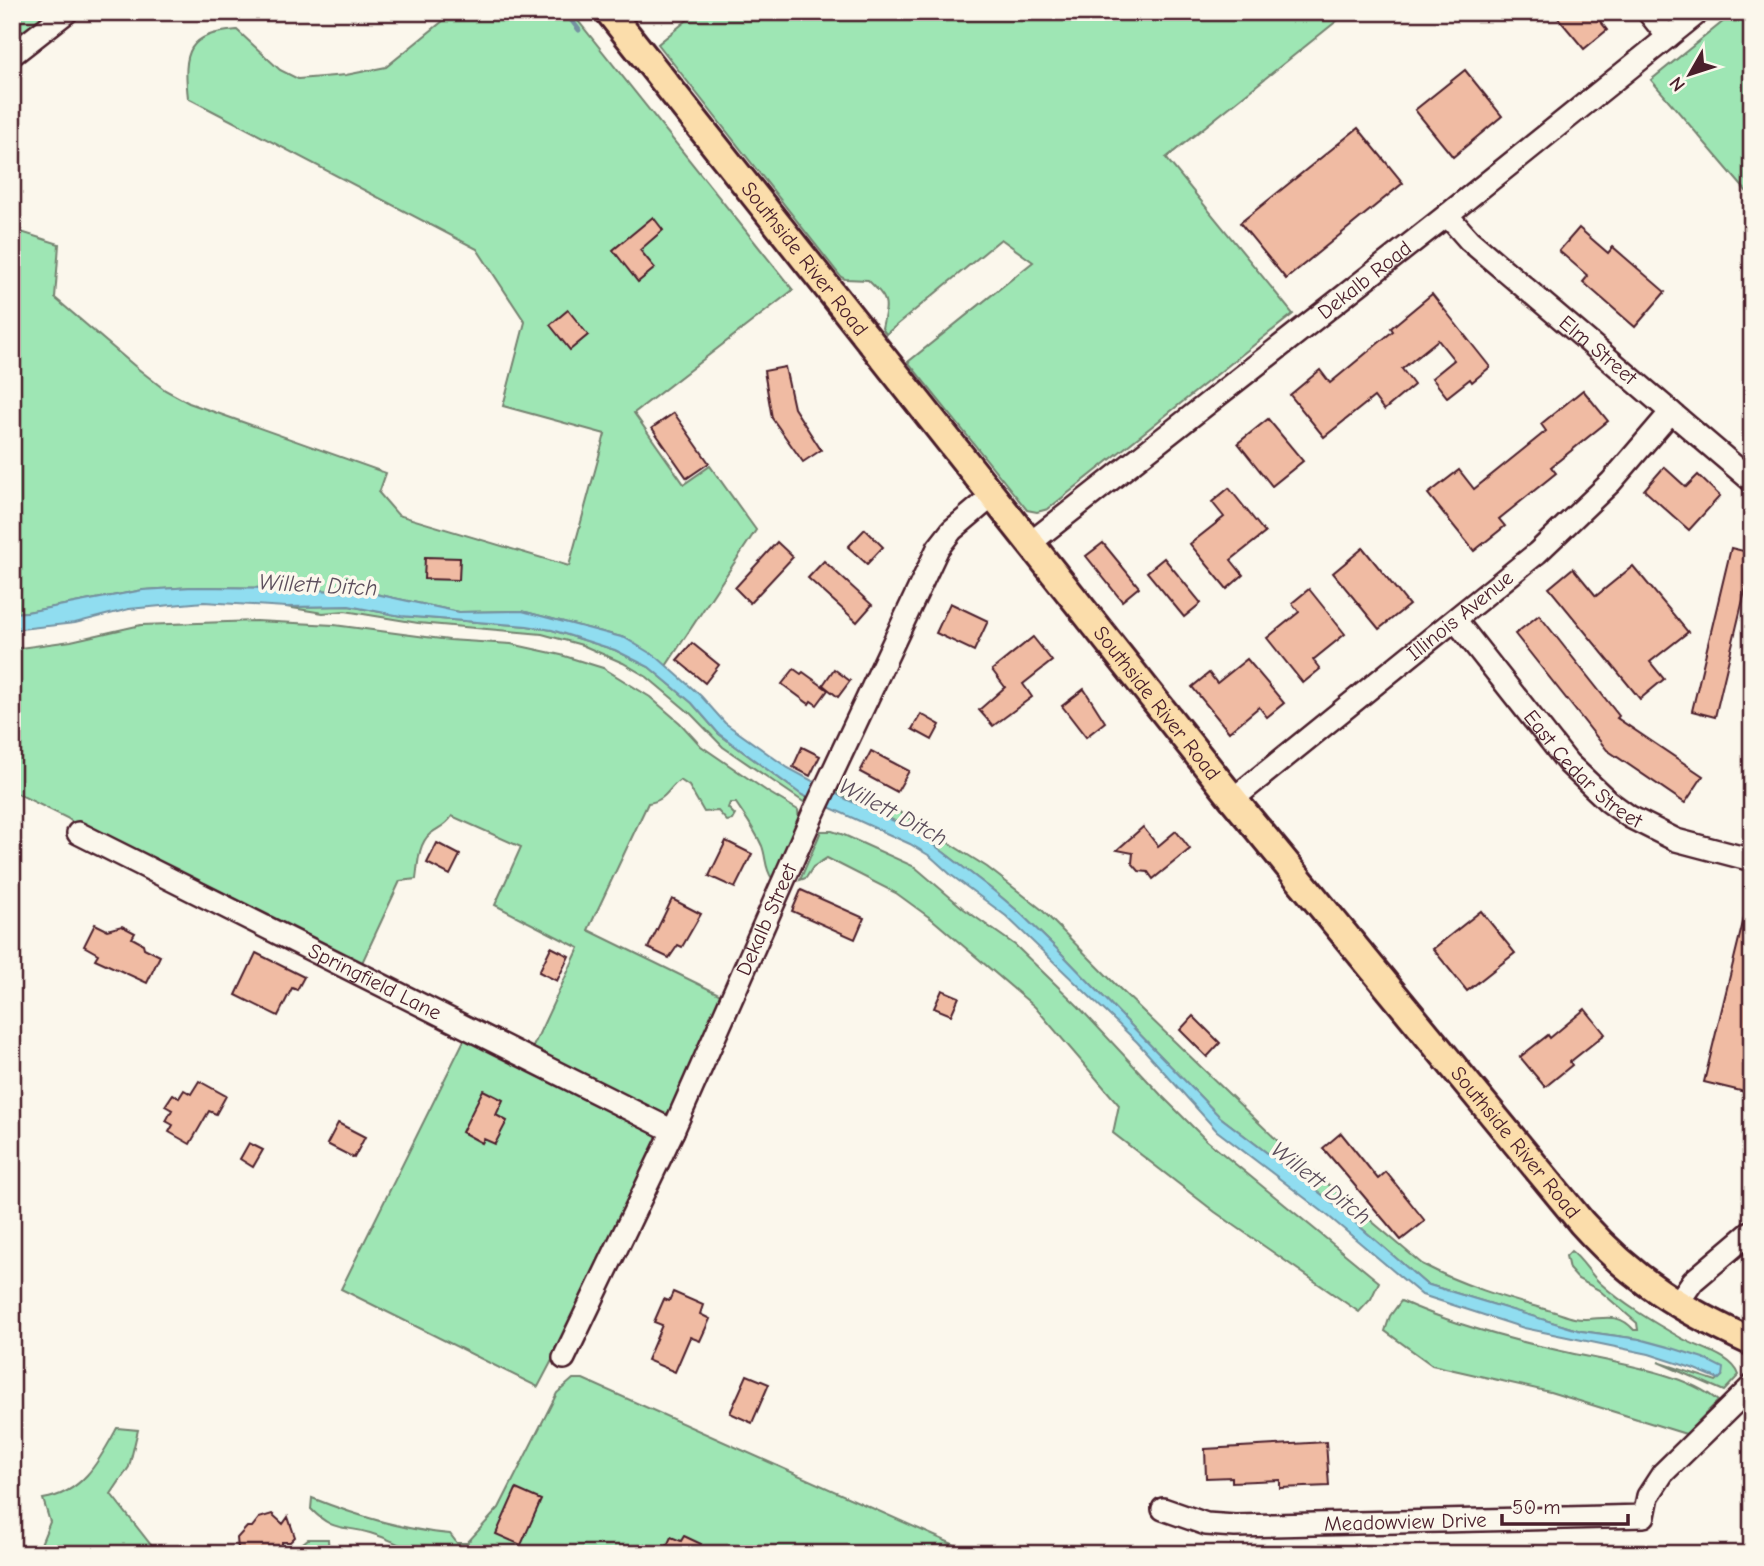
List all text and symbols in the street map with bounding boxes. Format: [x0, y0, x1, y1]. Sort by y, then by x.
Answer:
north arrow [1656, 38, 1726, 108]
text: N [1665, 72, 1690, 96]
street label: Southside River Road [736, 177, 873, 341]
street label: Dekalb Road [1313, 236, 1416, 324]
street label: Elm Street [1555, 310, 1643, 390]
street label: Illinois Avenue [1402, 565, 1518, 665]
water label: Willett Ditch [258, 568, 378, 602]
street label: Southside River Road [1089, 621, 1225, 785]
street label: East Cedar Street [1519, 705, 1647, 834]
water label: Willett Ditch [834, 772, 952, 852]
street label: Dekalb Street [731, 859, 802, 979]
street label: Springfield Lane [304, 938, 445, 1025]
street label: Southside River Road [1446, 1061, 1585, 1223]
water label: Willett Ditch [1266, 1136, 1376, 1230]
scale bar [1502, 1482, 1628, 1526]
text: 50 m [1512, 1495, 1561, 1519]
street label: Meadowview Drive [1324, 1508, 1487, 1536]

